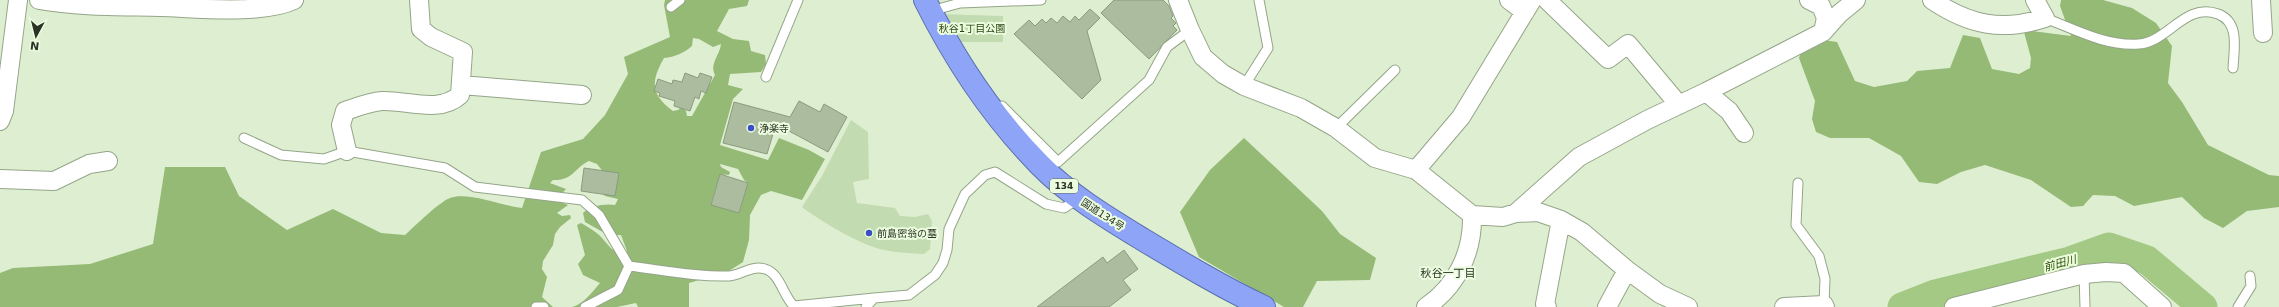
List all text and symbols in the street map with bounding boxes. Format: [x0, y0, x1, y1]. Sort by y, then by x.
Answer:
north arrow [16, 16, 56, 56]
park label: 秋谷1丁目公園 [939, 23, 1005, 34]
text: N [29, 38, 40, 52]
marker: 浄楽寺 [746, 123, 756, 133]
place label: 浄楽寺 [759, 123, 789, 134]
road number: 134 [1050, 179, 1078, 193]
street label: 国道134号 [1079, 196, 1126, 232]
marker: 前島密翁の墓 [864, 228, 874, 238]
place label: 前島密翁の墓 [877, 228, 937, 239]
water label: 前田川 [2043, 253, 2079, 274]
district label: 秋谷一丁目 [1421, 267, 1476, 280]

